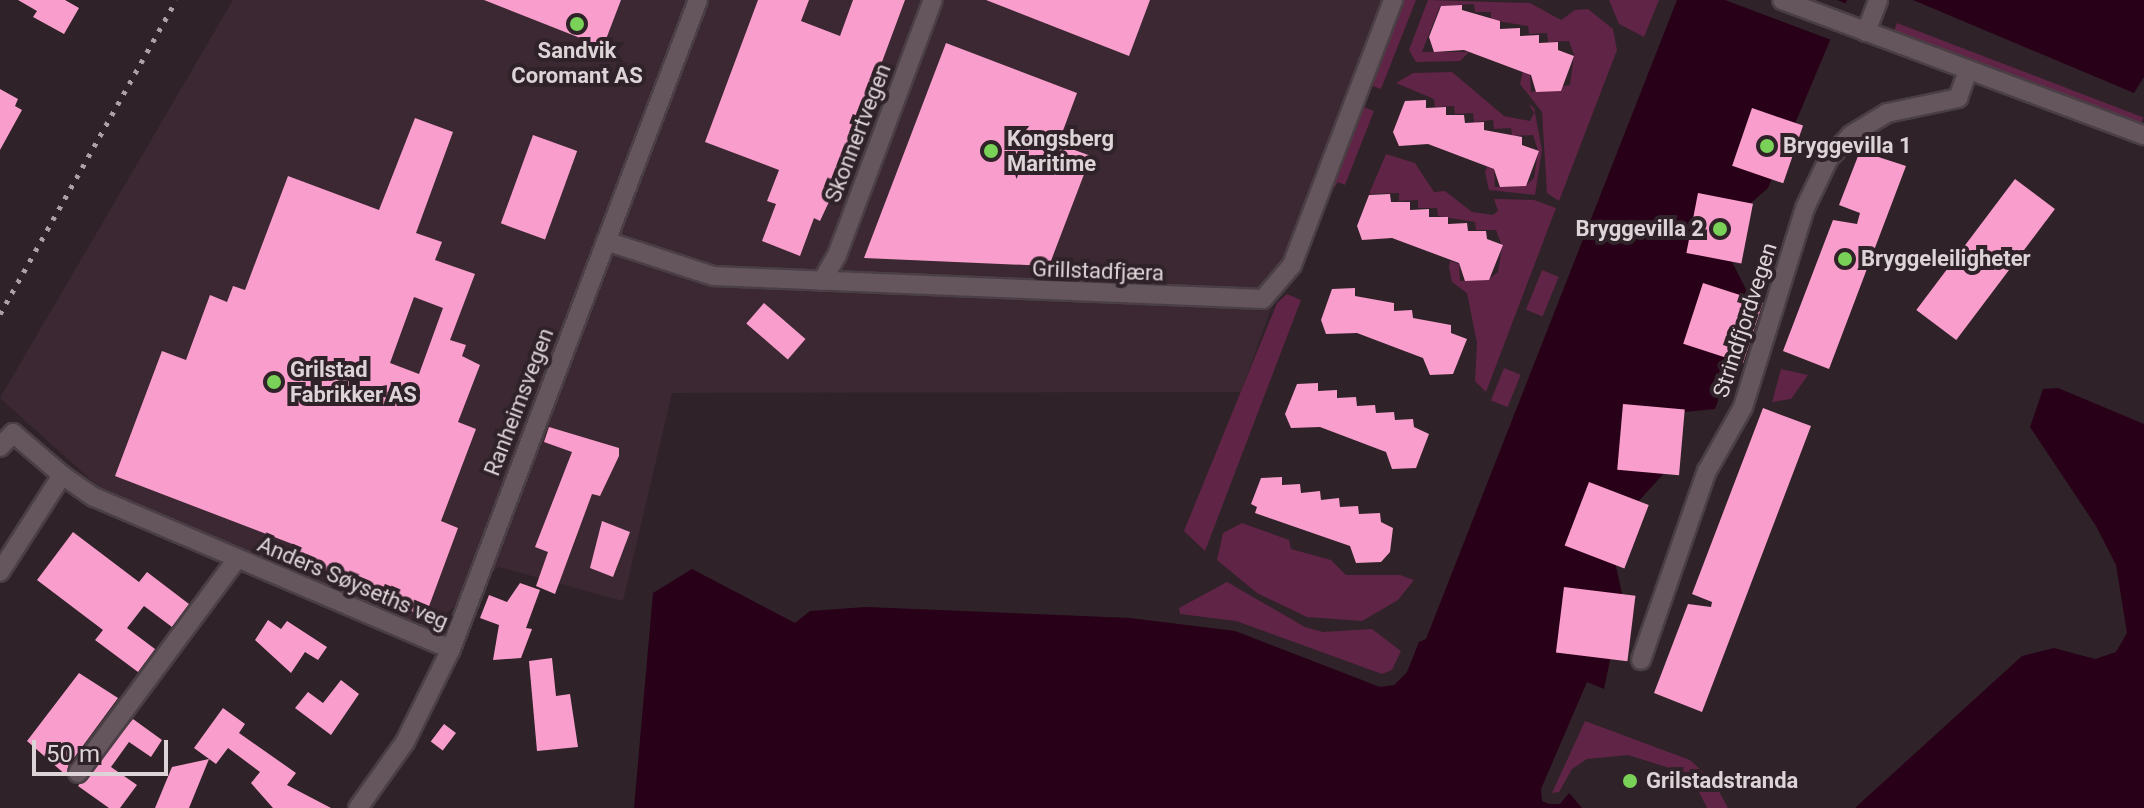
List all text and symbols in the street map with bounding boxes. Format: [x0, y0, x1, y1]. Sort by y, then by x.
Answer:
marker: Sandvik Coromant AS [568, 15, 586, 33]
place label: Sandvik Coromant AS [511, 37, 643, 88]
street label: Skonnertvegen [819, 60, 897, 206]
place label: Kongsberg Maritime [1007, 125, 1114, 176]
place label: Bryggevilla 1 [1783, 133, 1912, 159]
marker: Bryggevilla 1 [1758, 137, 1776, 155]
marker: Kongsberg Maritime [982, 142, 1000, 160]
place label: Bryggevilla 2 [1575, 216, 1704, 242]
marker: Bryggevilla 2 [1711, 220, 1729, 238]
street label: Strindfjordvegen [1708, 239, 1782, 401]
place label: Bryggeleiligheter [1861, 246, 2031, 272]
marker: Bryggeleiligheter [1836, 250, 1854, 268]
street label: Grillstadfjæra [1032, 256, 1164, 286]
street label: Ranheimsvegen [479, 325, 559, 479]
place label: Grilstad Fabrikker AS [290, 356, 417, 408]
marker: Grilstad Fabrikker AS [265, 373, 283, 391]
street label: Anders Søyseths veg [254, 531, 452, 635]
scale bar [36, 724, 172, 774]
text: 50 m [46, 740, 100, 768]
place label: Grilstadstranda [1646, 768, 1798, 794]
marker: Grilstadstranda [1621, 772, 1639, 790]

